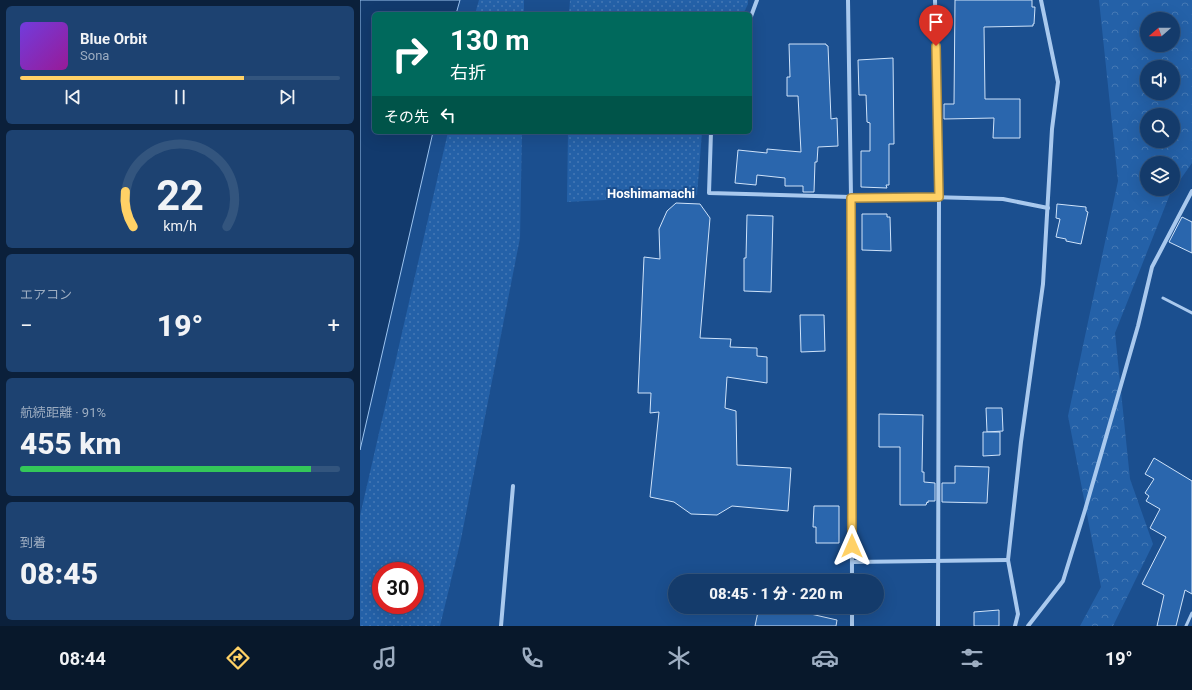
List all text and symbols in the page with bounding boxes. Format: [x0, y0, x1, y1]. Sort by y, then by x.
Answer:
pin [919, 5, 953, 46]
icon: arrive [925, 11, 947, 33]
north arrow [1140, 12, 1180, 52]
map controls [1140, 12, 1180, 196]
text: 130 m [450, 24, 529, 57]
icon: right [384, 28, 436, 80]
text: Blue Orbit [80, 30, 147, 48]
text: Sona [80, 48, 109, 63]
button: sound [1140, 60, 1180, 100]
text: 右折 [450, 62, 486, 83]
icon: previous [62, 86, 84, 108]
icon: pause [169, 86, 191, 108]
icon: next [276, 86, 298, 108]
icon: left [437, 104, 459, 126]
text: その先 [384, 108, 429, 126]
button: search [1140, 108, 1180, 148]
button: layers [1140, 156, 1180, 196]
text: 22 [156, 171, 204, 220]
district label: Hoshimamachi [607, 186, 695, 201]
text: km/h [163, 218, 197, 234]
text: エアコン [20, 287, 72, 302]
text: 19° [157, 308, 203, 343]
text: − [20, 313, 33, 338]
text: + [328, 313, 340, 338]
text: 航続距離 · 91% [20, 405, 106, 420]
text: 455 km [20, 426, 122, 461]
position arrow [831, 525, 873, 567]
text: 到着 [20, 535, 46, 550]
text: 08:45 [20, 556, 98, 591]
speed limit sign: 30 [372, 562, 424, 614]
text: 08:45 · 1 分 · 220 m [709, 585, 843, 603]
icon: directions [224, 644, 252, 672]
icon: music [371, 644, 399, 672]
icon: phone [518, 644, 546, 672]
icon: climate [665, 644, 693, 672]
icon: car [811, 644, 839, 672]
icon: filters [958, 644, 986, 672]
text: 08:44 [59, 648, 106, 669]
text: 19° [1105, 648, 1133, 669]

